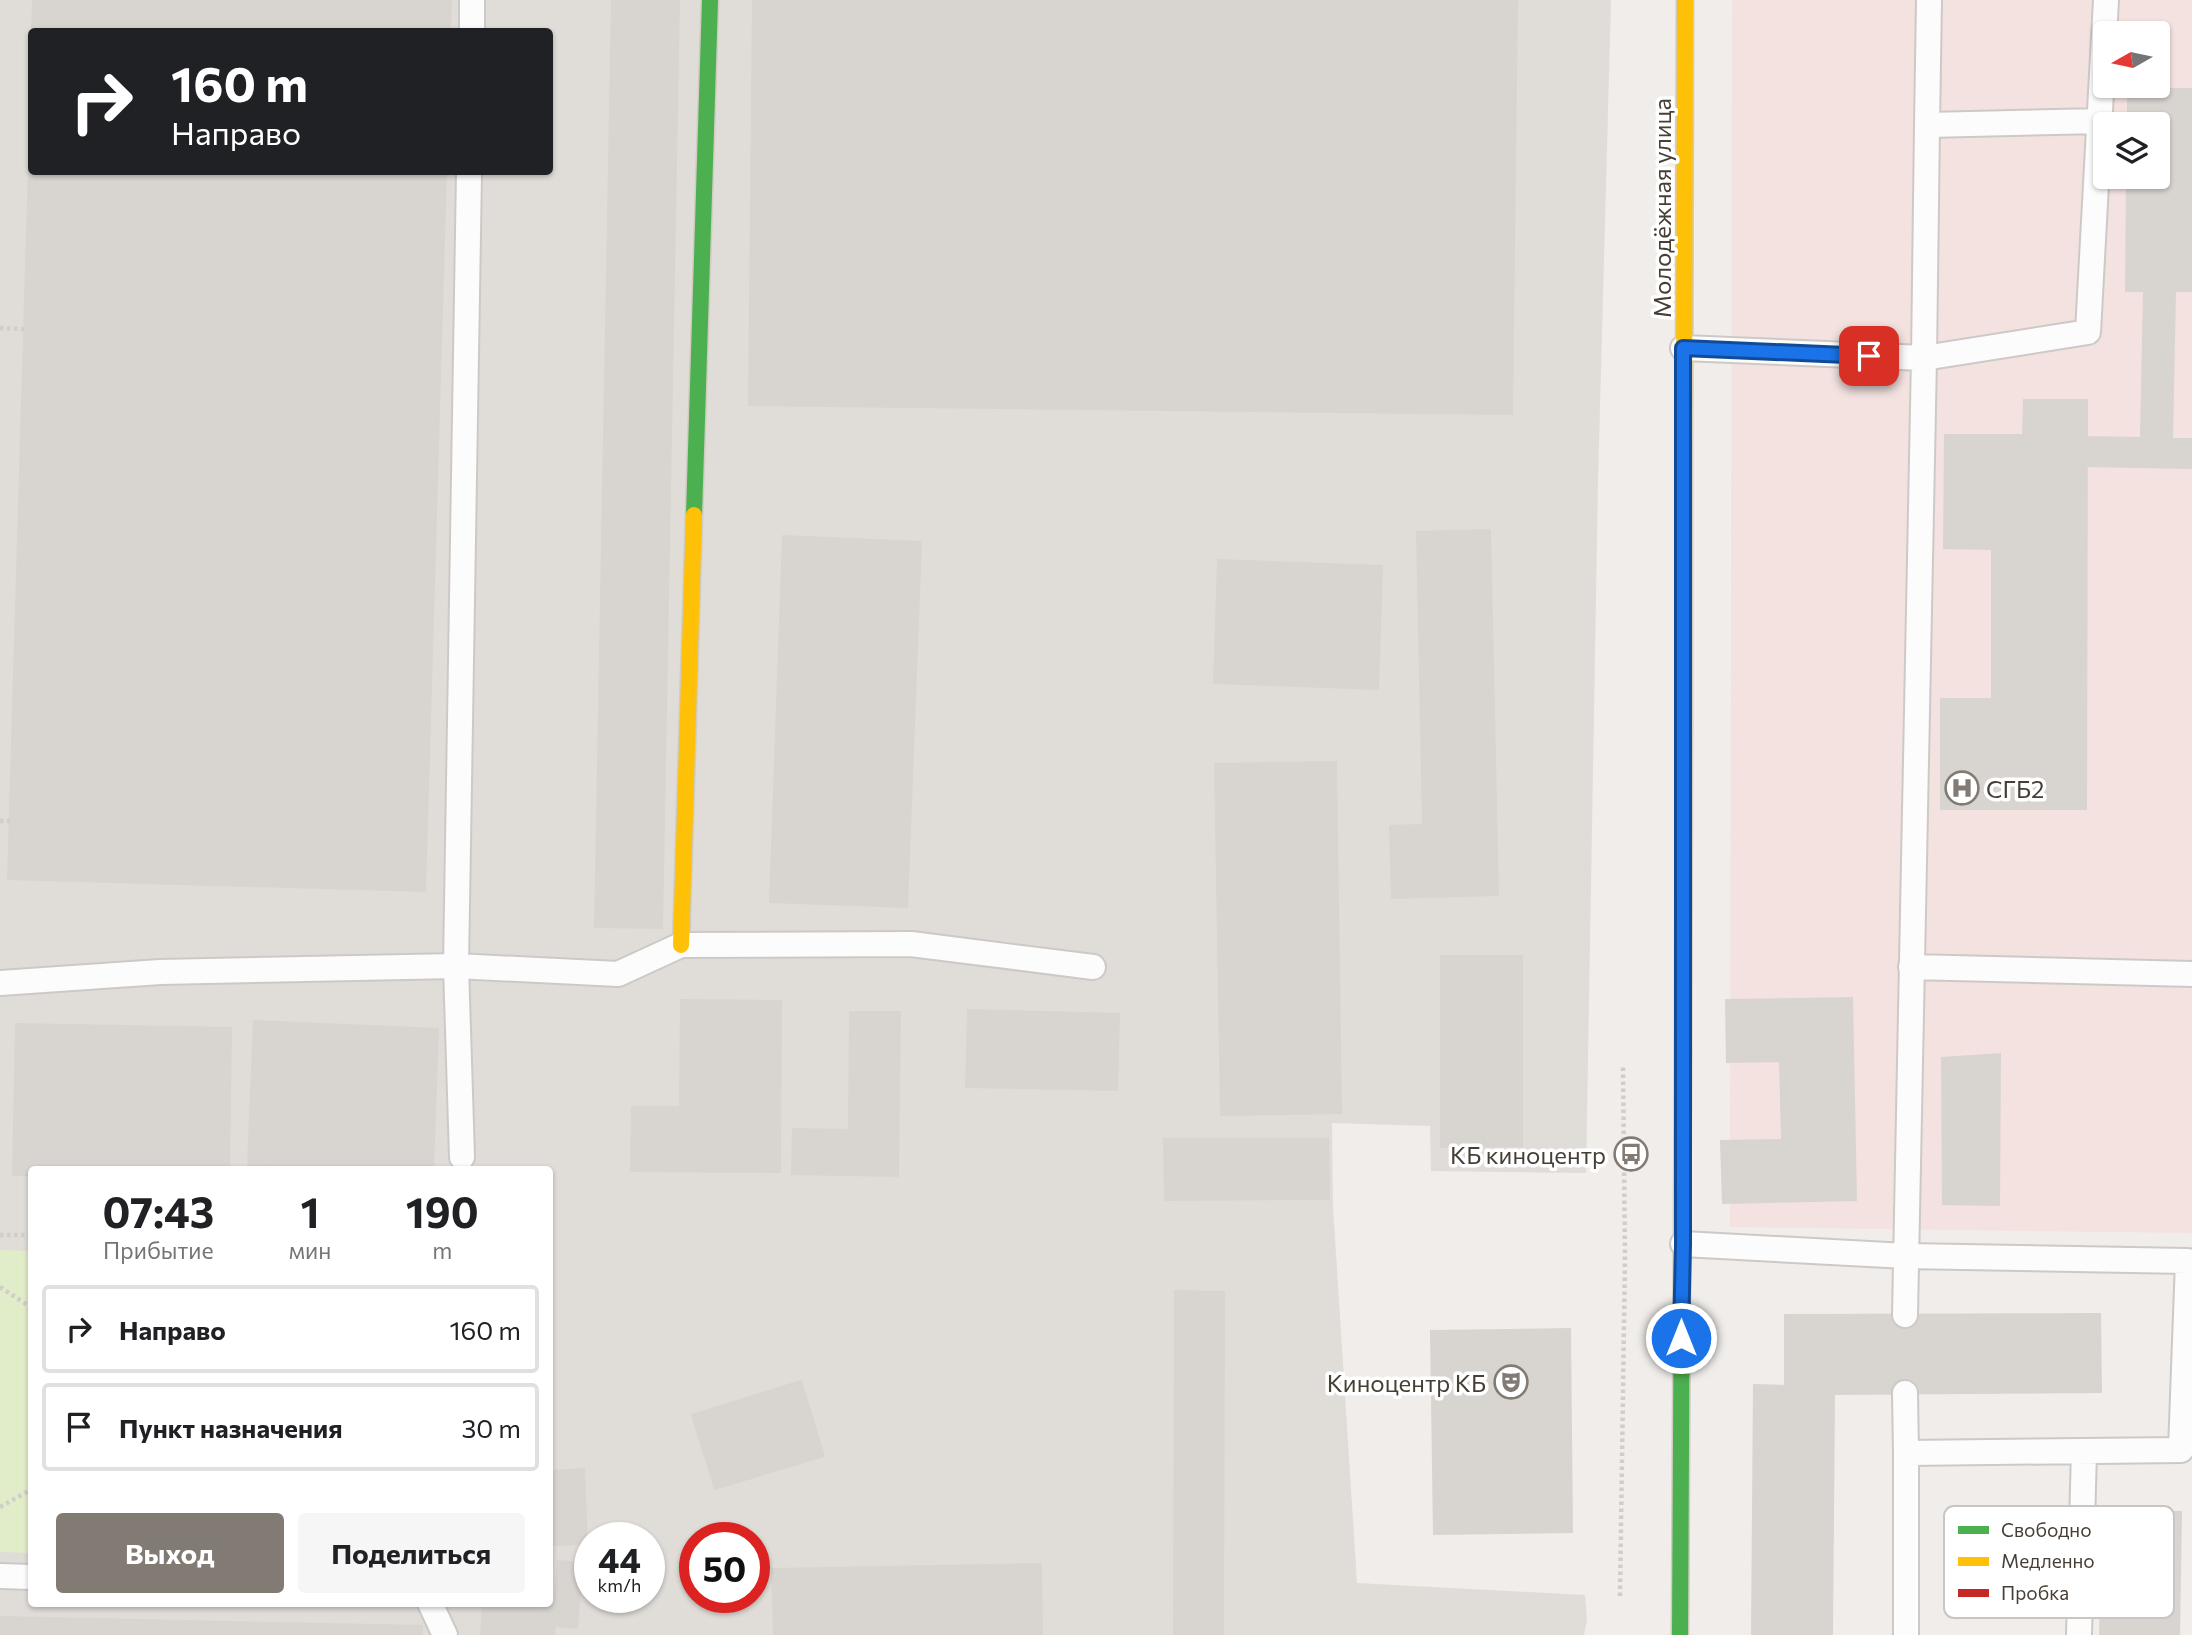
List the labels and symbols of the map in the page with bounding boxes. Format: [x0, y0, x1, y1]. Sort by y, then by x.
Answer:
north arrow [2093, 21, 2170, 98]
street label: Молодёжная улица [1647, 98, 1676, 318]
pin [1839, 326, 1899, 386]
hospital icon: СГБ2 [1943, 769, 1981, 807]
place label: СГБ2 [1986, 774, 2044, 803]
bus stop icon: КБ киноцентр [1612, 1135, 1650, 1173]
place label: КБ киноцентр [1450, 1140, 1606, 1169]
position arrow [1644, 1301, 1718, 1375]
theatre icon: Киноцентр КБ [1492, 1363, 1530, 1401]
place label: Киноцентр КБ [1327, 1368, 1486, 1397]
legend [1944, 1506, 2174, 1618]
text: Свободно [2001, 1518, 2091, 1541]
speed limit sign: 50 [679, 1522, 770, 1613]
text: Медленно [2001, 1549, 2095, 1572]
text: Пробка [2001, 1581, 2069, 1604]

